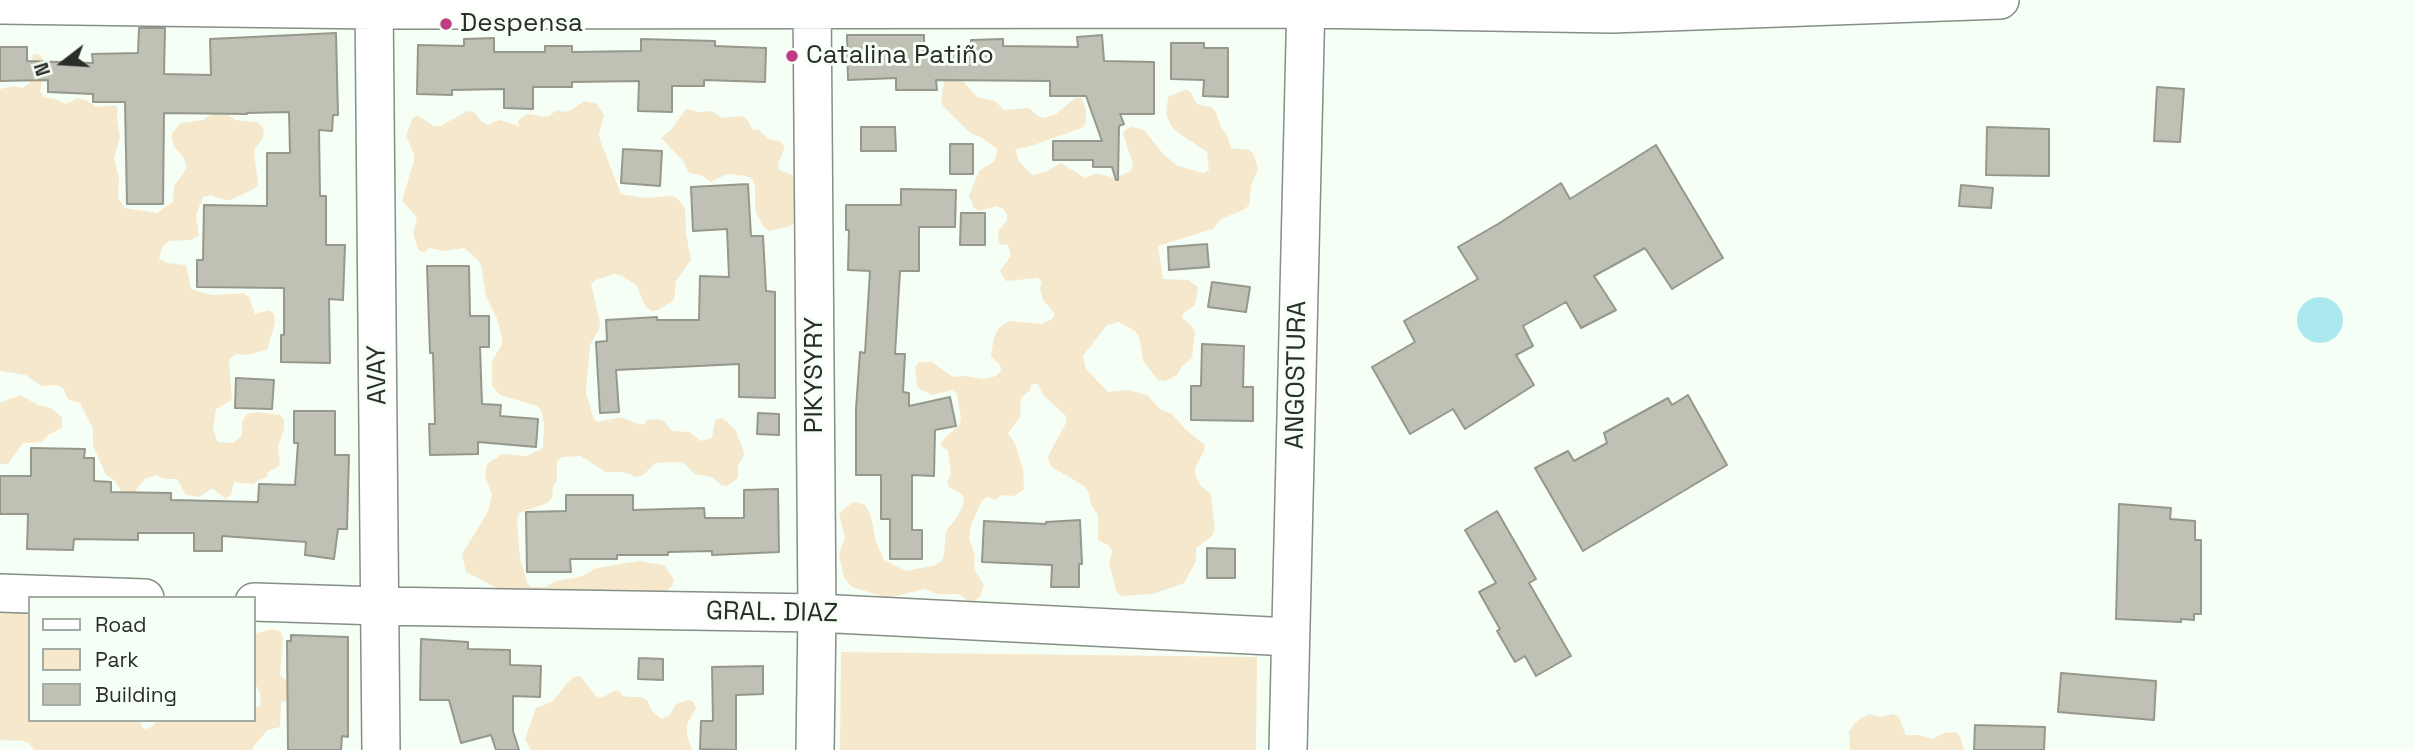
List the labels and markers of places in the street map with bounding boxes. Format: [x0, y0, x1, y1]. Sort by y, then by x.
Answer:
place label: Despensa [460, 8, 583, 40]
marker: Despensa [438, 16, 454, 32]
place label: Catalina Patiño [806, 40, 994, 72]
marker: Catalina Patiño [784, 48, 800, 64]

